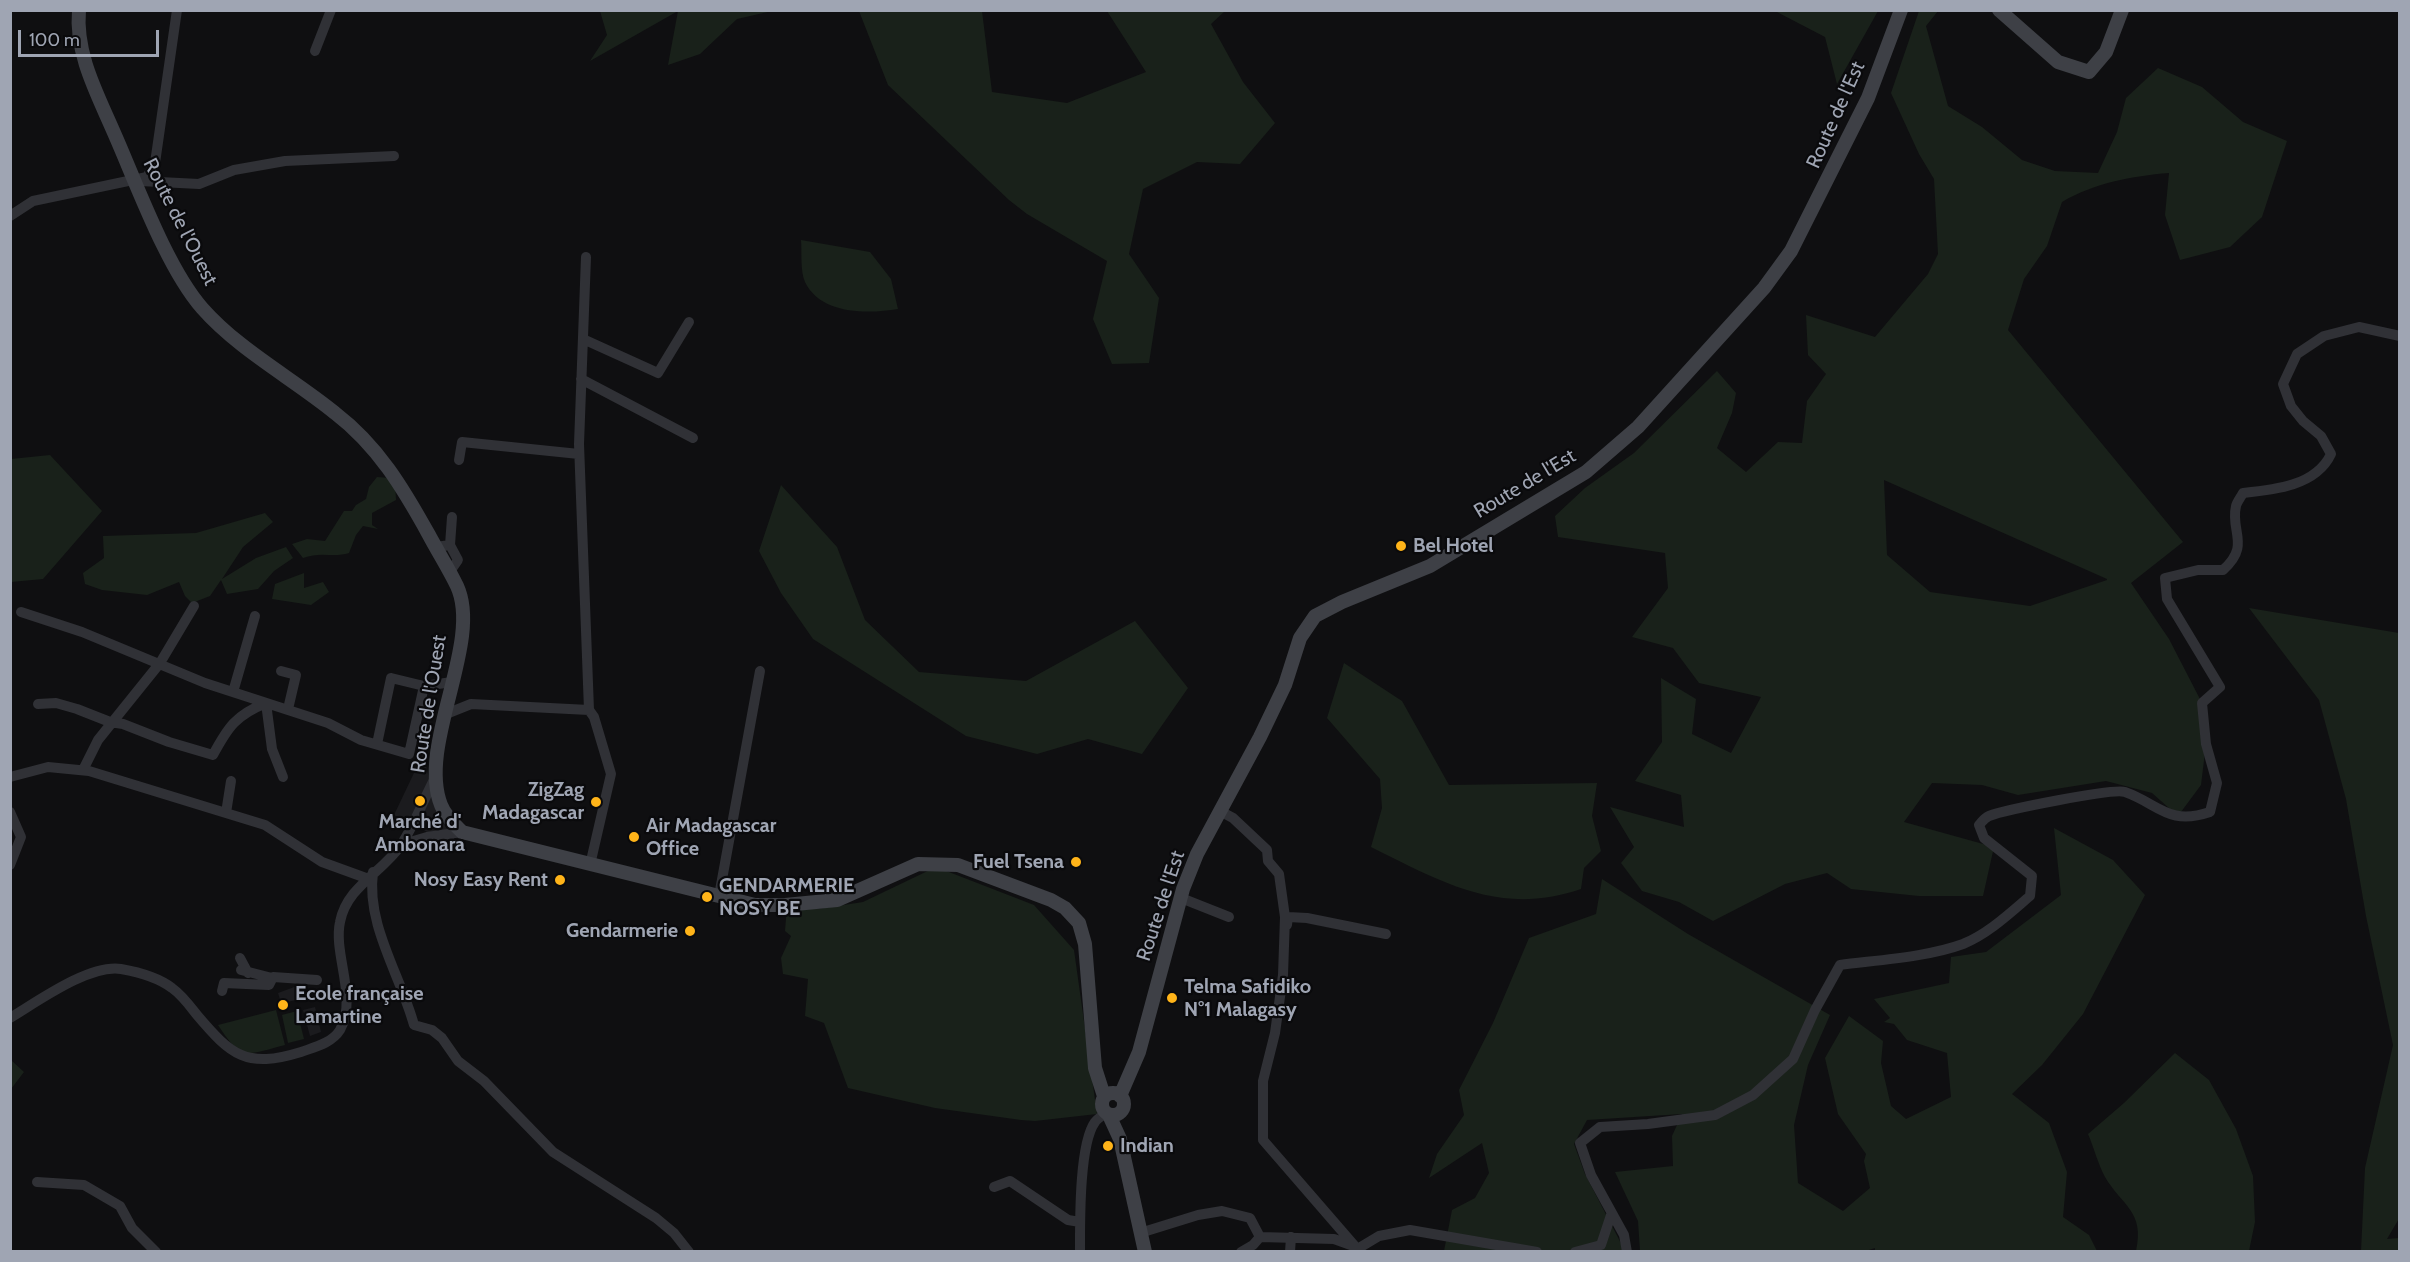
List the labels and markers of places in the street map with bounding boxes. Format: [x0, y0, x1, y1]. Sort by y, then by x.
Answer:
place label: Bel Hotel [1413, 534, 1494, 558]
marker: Bel Hotel [1394, 539, 1408, 553]
place label: ZigZag Madagascar [482, 778, 584, 825]
marker: Marché d' Ambonara [413, 794, 427, 808]
marker: ZigZag Madagascar [589, 795, 603, 809]
place label: Marché d' Ambonara [375, 810, 465, 857]
place label: Air Madagascar Office [646, 814, 776, 861]
marker: Air Madagascar Office [627, 830, 641, 844]
place label: Fuel Tsena [973, 850, 1064, 874]
marker: Fuel Tsena [1069, 855, 1083, 869]
place label: Nosy Easy Rent [414, 868, 548, 892]
marker: Nosy Easy Rent [553, 873, 567, 887]
place label: GENDARMERIE NOSY BE [719, 874, 854, 921]
marker: GENDARMERIE NOSY BE [700, 890, 714, 904]
place label: Gendarmerie [566, 919, 678, 943]
marker: Gendarmerie [683, 924, 697, 938]
place label: Telma Safidiko N°1 Malagasy [1184, 975, 1311, 1022]
place label: Ecole française Lamartine [295, 982, 423, 1029]
marker: Telma Safidiko N°1 Malagasy [1165, 991, 1179, 1005]
marker: Ecole française Lamartine [276, 998, 290, 1012]
place label: Indian [1120, 1134, 1174, 1158]
marker: Indian [1101, 1139, 1115, 1153]

